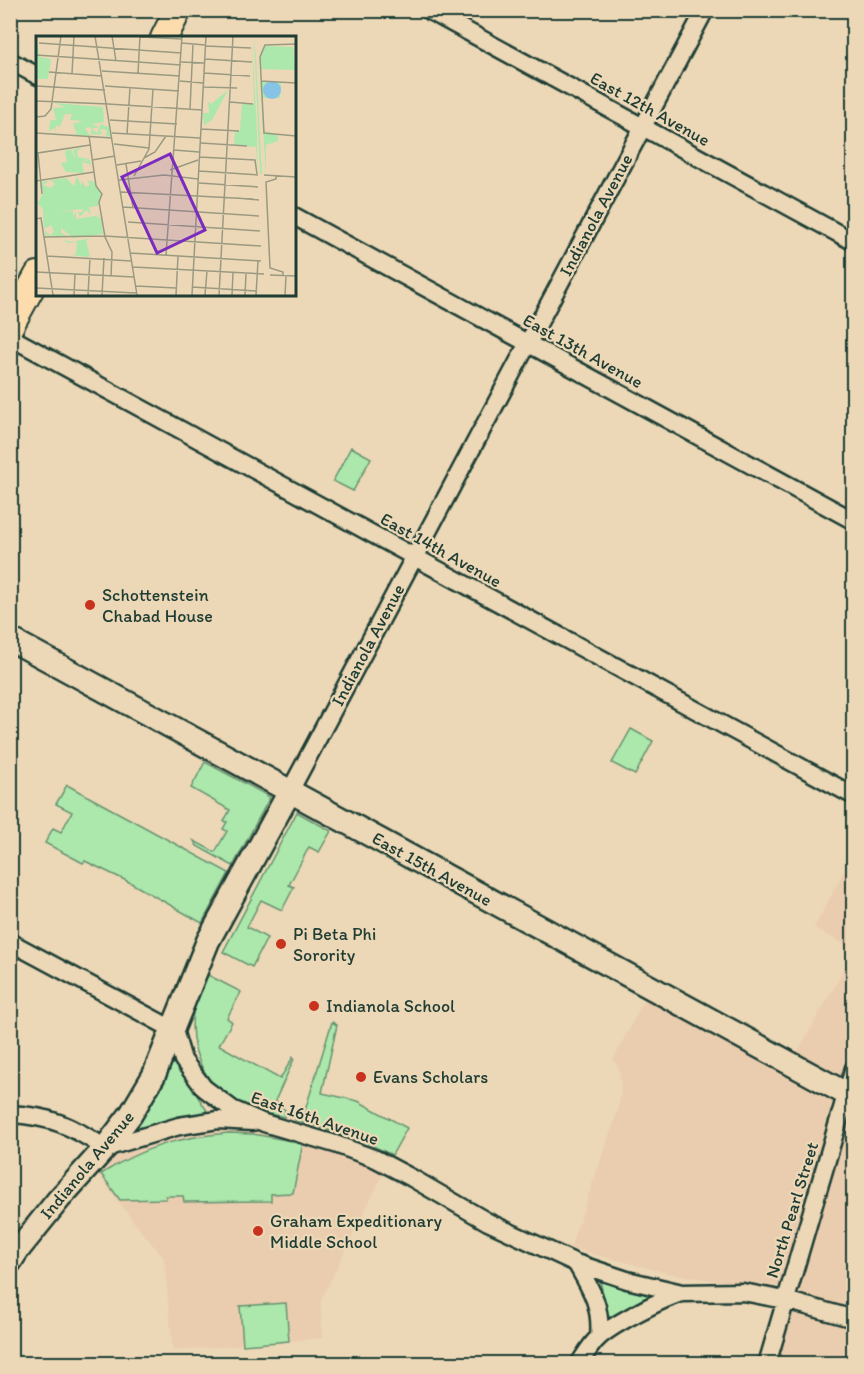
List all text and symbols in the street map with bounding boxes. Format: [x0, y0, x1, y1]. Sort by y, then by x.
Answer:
inset map [36, 36, 296, 296]
street label: East 12th Avenue [586, 67, 714, 151]
street label: Indianola Avenue [555, 150, 637, 280]
street label: East 13th Avenue [519, 309, 647, 393]
street label: East 14th Avenue [377, 508, 505, 592]
street label: Indianola Avenue [327, 580, 409, 710]
place label: Schottenstein Chabad House [102, 584, 213, 627]
marker: Schottenstein Chabad House [83, 598, 97, 612]
street label: East 15th Avenue [368, 827, 496, 911]
place label: Pi Beta Phi Sorority [293, 923, 376, 966]
marker: Pi Beta Phi Sorority [274, 937, 288, 951]
place label: Indianola School [326, 995, 455, 1017]
marker: Indianola School [307, 999, 321, 1013]
place label: Evans Scholars [373, 1066, 488, 1088]
marker: Evans Scholars [354, 1070, 368, 1084]
street label: East 16th Avenue [248, 1086, 382, 1150]
street label: Indianola Avenue [35, 1106, 139, 1224]
street label: North Pearl Street [761, 1139, 823, 1281]
place label: Graham Expeditionary Middle School [270, 1210, 442, 1253]
marker: Graham Expeditionary Middle School [251, 1224, 265, 1238]

